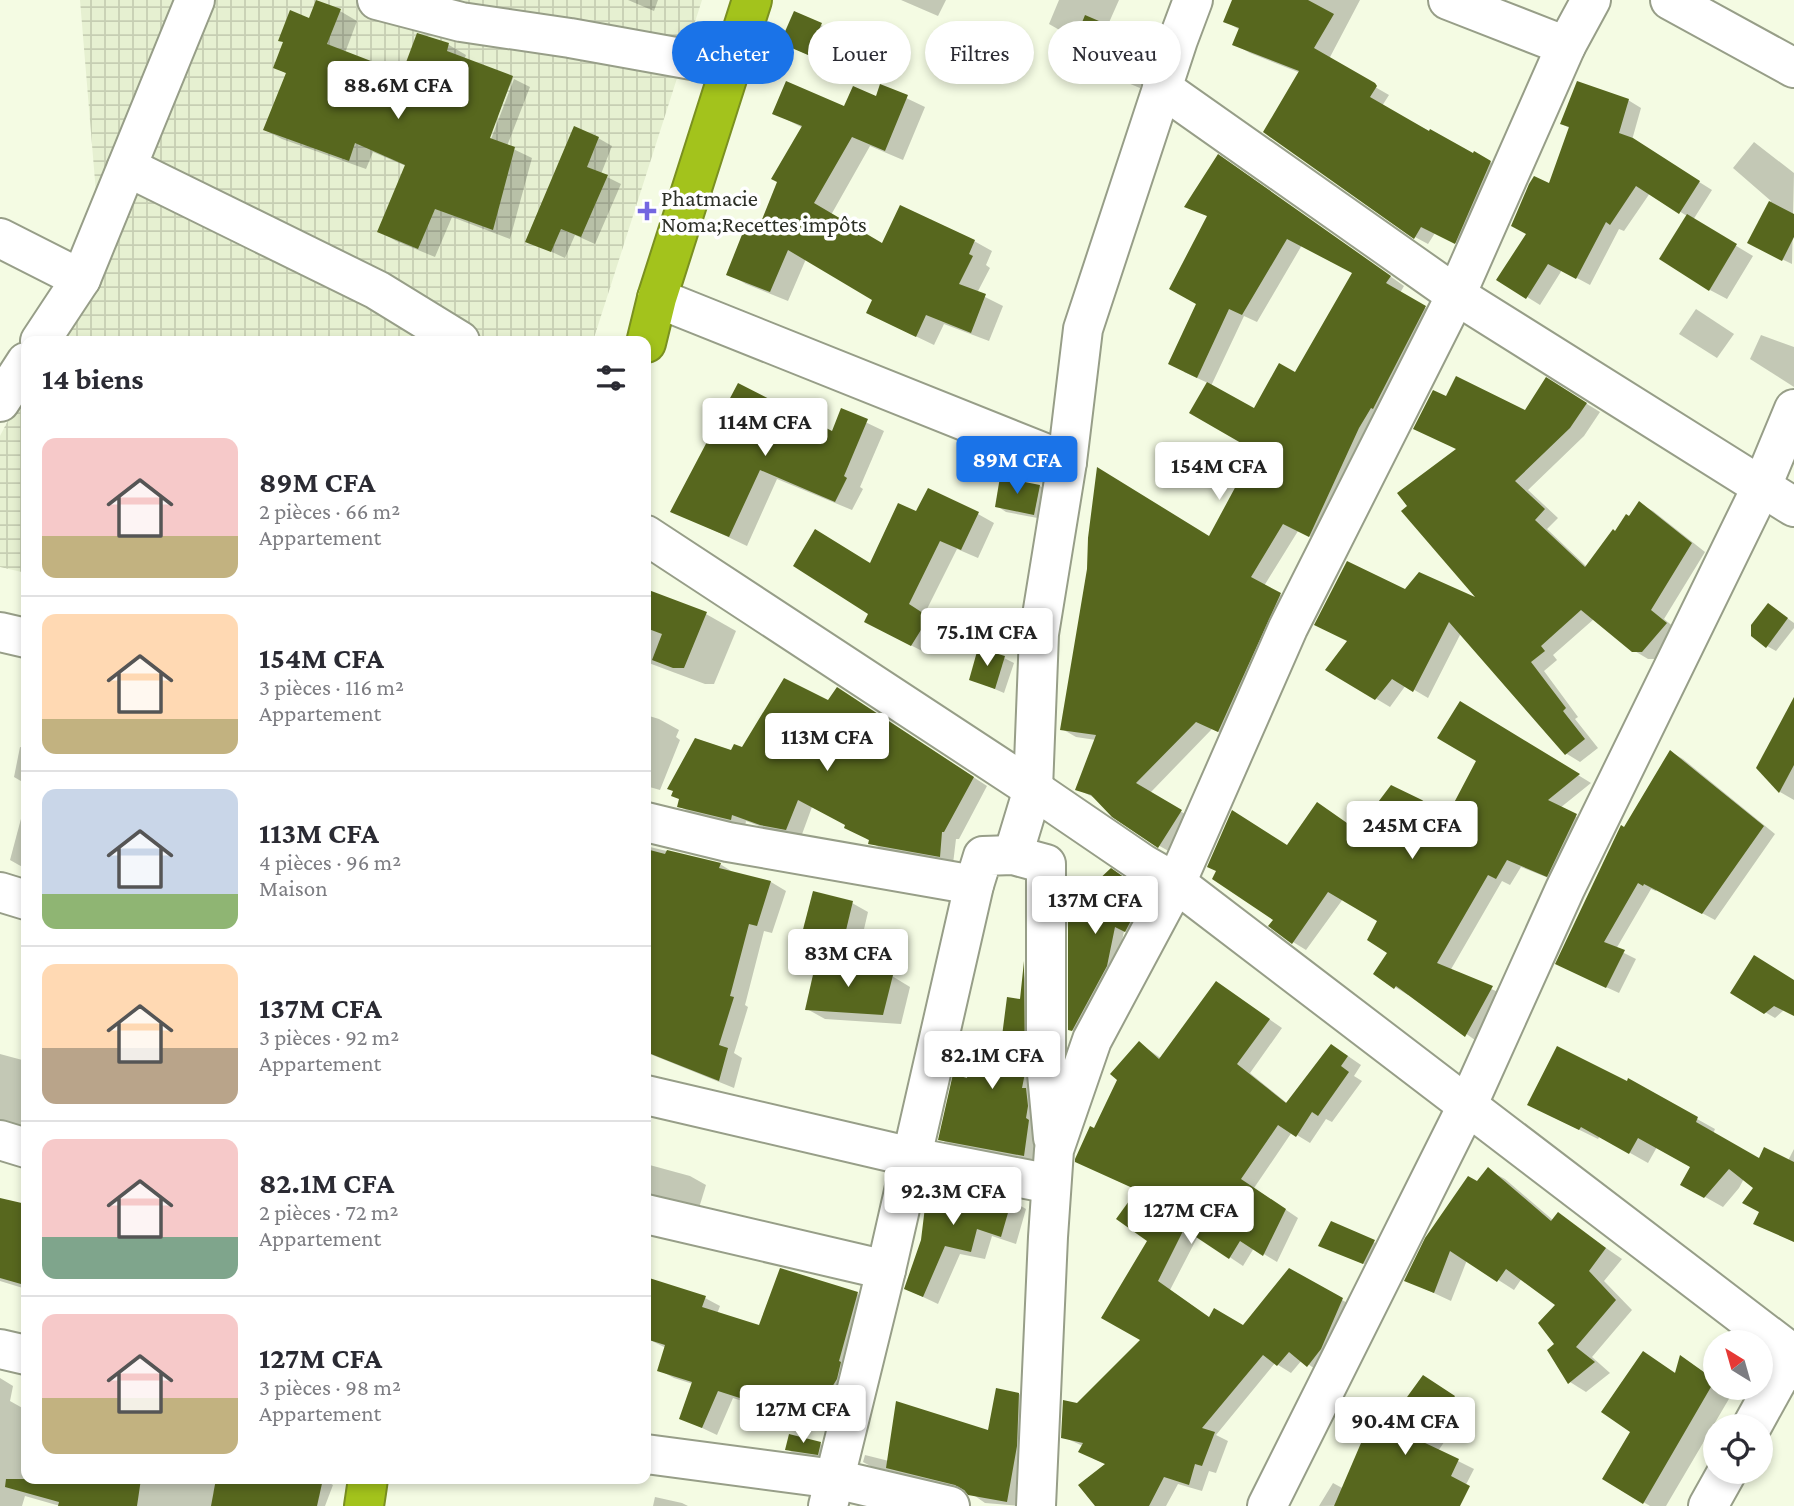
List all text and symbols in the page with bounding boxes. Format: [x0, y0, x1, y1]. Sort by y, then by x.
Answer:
chip: Acheter [672, 21, 794, 84]
chip: Louer [808, 21, 911, 84]
chip: Filtres [925, 21, 1034, 84]
chip: Nouveau [1048, 21, 1181, 84]
pin: 88.6M CFA [318, 61, 478, 121]
text: 88.6M CFA [344, 71, 452, 97]
place label: Phatmacie Noma;Recettes impôts [661, 185, 867, 237]
marker: Phatmacie Noma;Recettes impôts [639, 203, 655, 219]
icon: filters [592, 359, 630, 397]
text: 14 biens [42, 362, 144, 395]
pin: 114M CFA [693, 398, 837, 458]
text: 114M CFA [718, 408, 812, 434]
pin: 89M CFA [952, 436, 1082, 496]
pin: 154M CFA [1147, 442, 1291, 502]
text: 89M CFA [972, 446, 1062, 472]
text: 154M CFA [1171, 452, 1267, 478]
text: 89M CFA [259, 465, 375, 498]
icon: home [98, 466, 182, 550]
text: 2 pièces · 66 m² [259, 498, 400, 524]
text: Appartement [259, 524, 381, 550]
pin: 75.1M CFA [907, 608, 1067, 668]
text: 75.1M CFA [937, 618, 1037, 644]
text: 154M CFA [259, 641, 384, 674]
icon: home [98, 642, 182, 726]
text: 3 pièces · 116 m² [259, 674, 404, 700]
text: Appartement [259, 700, 381, 726]
pin: 113M CFA [755, 714, 899, 773]
text: 113M CFA [781, 723, 873, 749]
pin: 245M CFA [1340, 802, 1484, 861]
text: 245M CFA [1363, 811, 1461, 837]
text: 113M CFA [259, 816, 379, 849]
icon: home [98, 817, 182, 901]
text: 4 pièces · 96 m² [259, 849, 401, 875]
text: Maison [259, 875, 328, 901]
pin: 137M CFA [1023, 876, 1167, 936]
text: 137M CFA [1048, 886, 1142, 912]
pin: 83M CFA [783, 930, 913, 989]
text: 83M CFA [804, 939, 892, 965]
text: 137M CFA [259, 991, 382, 1024]
icon: home [98, 992, 182, 1076]
text: 3 pièces · 92 m² [259, 1024, 399, 1050]
pin: 82.1M CFA [912, 1032, 1072, 1091]
text: 82.1M CFA [940, 1041, 1044, 1067]
text: Appartement [259, 1050, 381, 1076]
text: 82.1M CFA [259, 1166, 394, 1199]
icon: home [98, 1167, 182, 1251]
pin: 92.3M CFA [873, 1168, 1033, 1227]
text: 92.3M CFA [900, 1177, 1006, 1203]
pin: 127M CFA [1119, 1186, 1263, 1246]
text: 127M CFA [1144, 1196, 1238, 1222]
text: 2 pièces · 72 m² [259, 1199, 399, 1225]
text: Appartement [259, 1225, 381, 1251]
north arrow [1703, 1330, 1773, 1400]
map controls [1703, 1330, 1773, 1484]
text: 127M CFA [259, 1341, 382, 1374]
icon: home [98, 1342, 182, 1426]
text: 3 pièces · 98 m² [259, 1374, 401, 1400]
pin: 127M CFA [731, 1386, 875, 1445]
text: 127M CFA [756, 1395, 850, 1421]
pin: 90.4M CFA [1325, 1398, 1485, 1457]
text: Appartement [259, 1400, 381, 1426]
text: 90.4M CFA [1351, 1407, 1459, 1433]
button: locate [1703, 1414, 1773, 1484]

